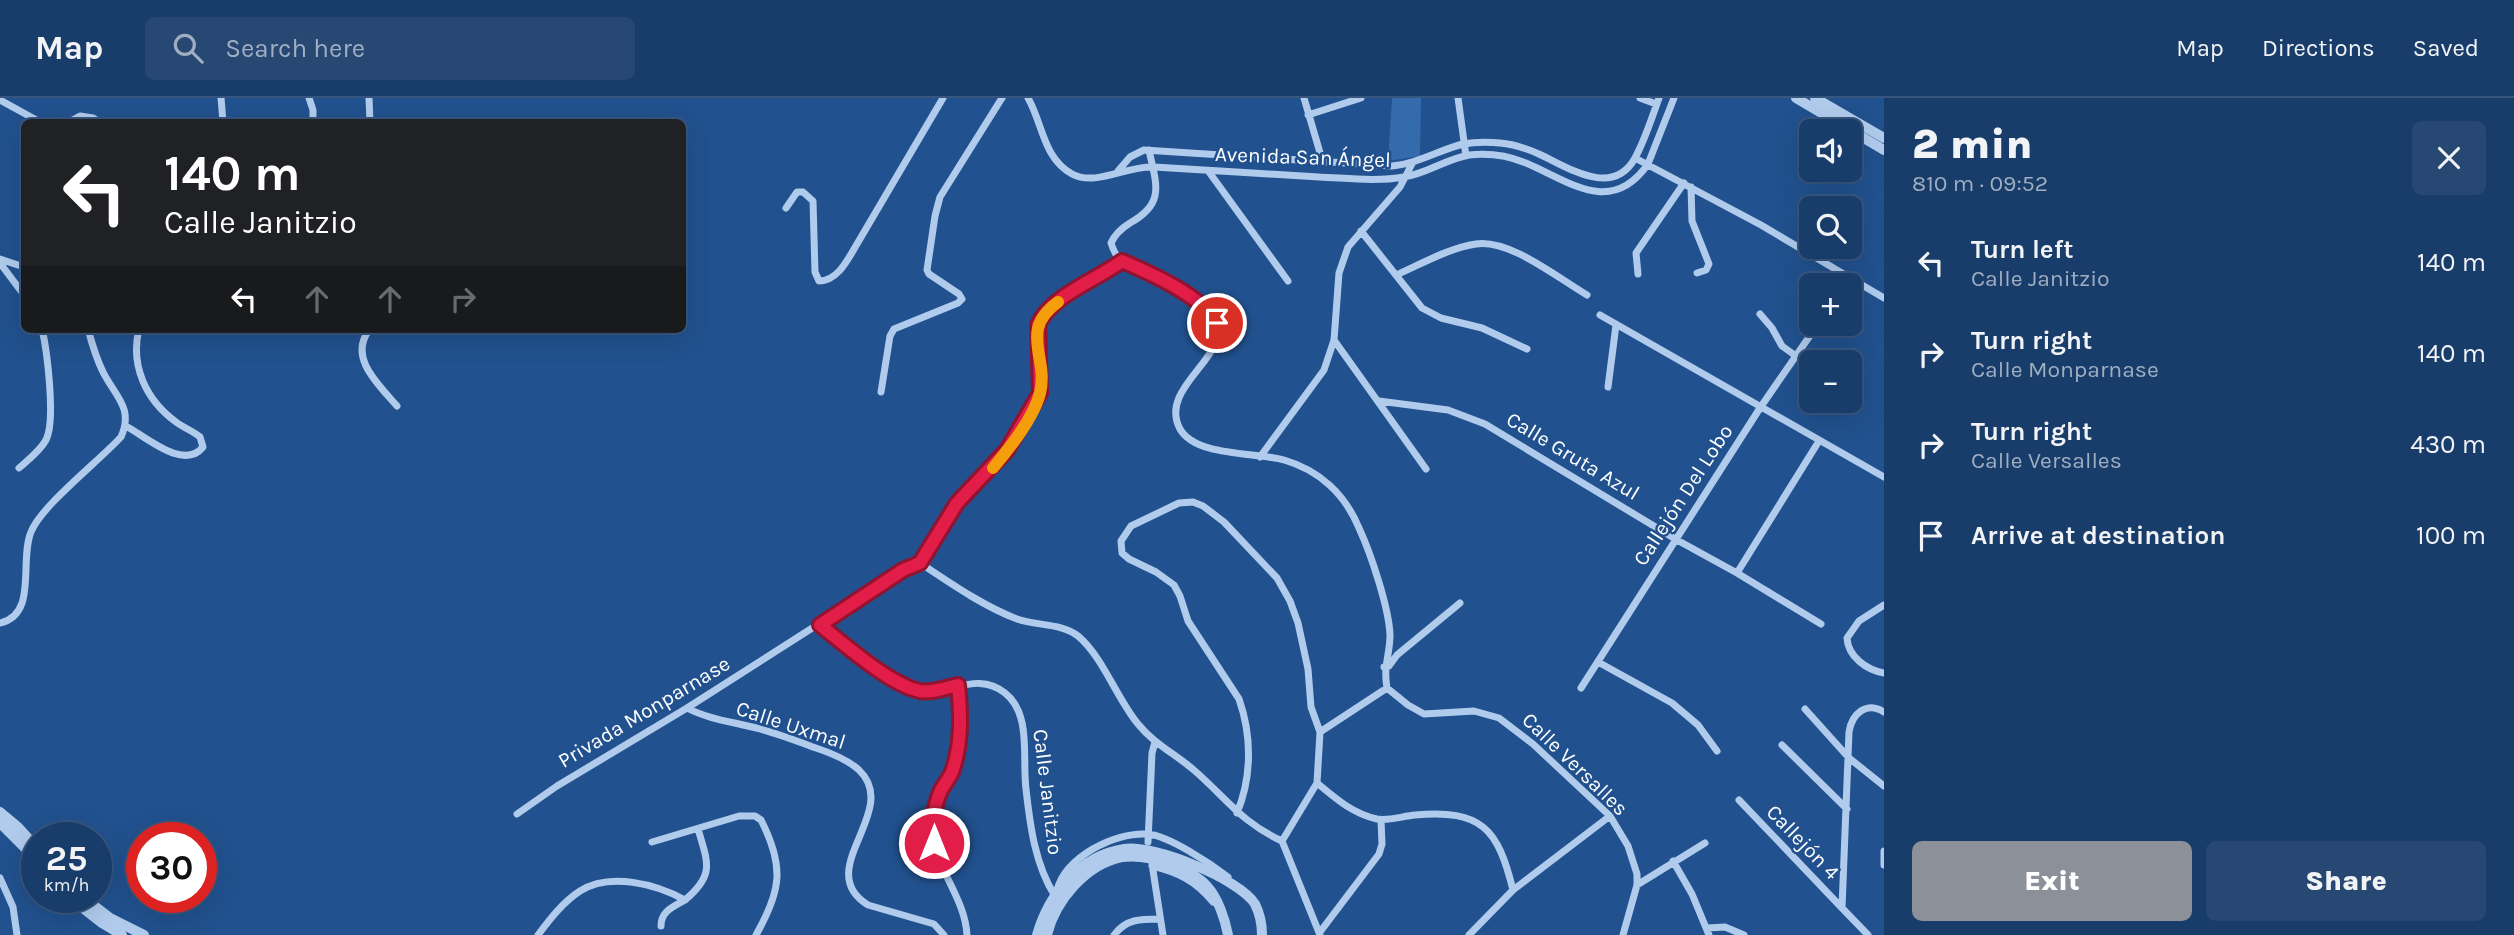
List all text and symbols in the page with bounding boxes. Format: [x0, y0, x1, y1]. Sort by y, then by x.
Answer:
search box [145, 17, 635, 80]
text: Map [35, 29, 103, 67]
icon: search [169, 29, 207, 67]
text: Search here [225, 33, 365, 64]
text: Map [2176, 34, 2224, 62]
text: Directions [2262, 34, 2375, 62]
text: Saved [2413, 34, 2479, 62]
map controls [1799, 119, 1862, 413]
button: sound [1799, 119, 1862, 182]
text: 2 min [1912, 119, 2032, 169]
button: close [2412, 121, 2486, 195]
street label: Avenida San Ángel [1215, 142, 1391, 172]
text: 140 m [164, 145, 301, 202]
icon: left [49, 147, 140, 238]
text: 810 m · 09:52 [1912, 170, 2048, 197]
button: search [1799, 196, 1862, 259]
text: Calle Janitzio [164, 204, 357, 241]
text: Turn left [1971, 234, 2073, 265]
icon: left [1912, 244, 1950, 282]
text: 140 m [2417, 247, 2486, 278]
text: Calle Janitzio [1971, 265, 2110, 292]
button: + [1799, 273, 1862, 336]
icon: left [225, 280, 263, 318]
icon: ahead [298, 280, 336, 318]
icon: ahead [371, 280, 409, 318]
icon: right [444, 280, 482, 318]
pin [1187, 293, 1247, 353]
icon: arrive [1198, 304, 1236, 342]
text: Turn right [1971, 325, 2092, 356]
icon: right [1912, 335, 1950, 373]
text: 140 m [2417, 338, 2486, 369]
button: − [1799, 350, 1862, 413]
text: Calle Monparnase [1971, 356, 2159, 383]
street label: Calle Gruta Azul [1502, 407, 1644, 505]
text: Turn right [1971, 416, 2092, 447]
street label: Callejón Del Lobo [1628, 420, 1738, 570]
icon: right [1912, 426, 1950, 464]
text: 430 m [2410, 429, 2486, 460]
text: Calle Versalles [1971, 447, 2122, 474]
icon: arrive [1912, 517, 1950, 555]
text: Arrive at destination [1971, 520, 2225, 551]
text: 100 m [2416, 520, 2486, 551]
street label: Privada Monparnase [554, 651, 734, 773]
street label: Calle Uxmal [733, 696, 849, 754]
street label: Calle Versalles [1517, 708, 1633, 820]
street label: Calle Janitzio [1028, 728, 1068, 856]
street label: Callejón 4 [1762, 800, 1845, 884]
position arrow [897, 806, 971, 880]
speed limit sign: 30 [126, 822, 217, 913]
text: 25 [46, 838, 87, 879]
button: Exit [1912, 841, 2192, 921]
button: Share [2206, 841, 2486, 921]
text: km/h [44, 874, 89, 896]

